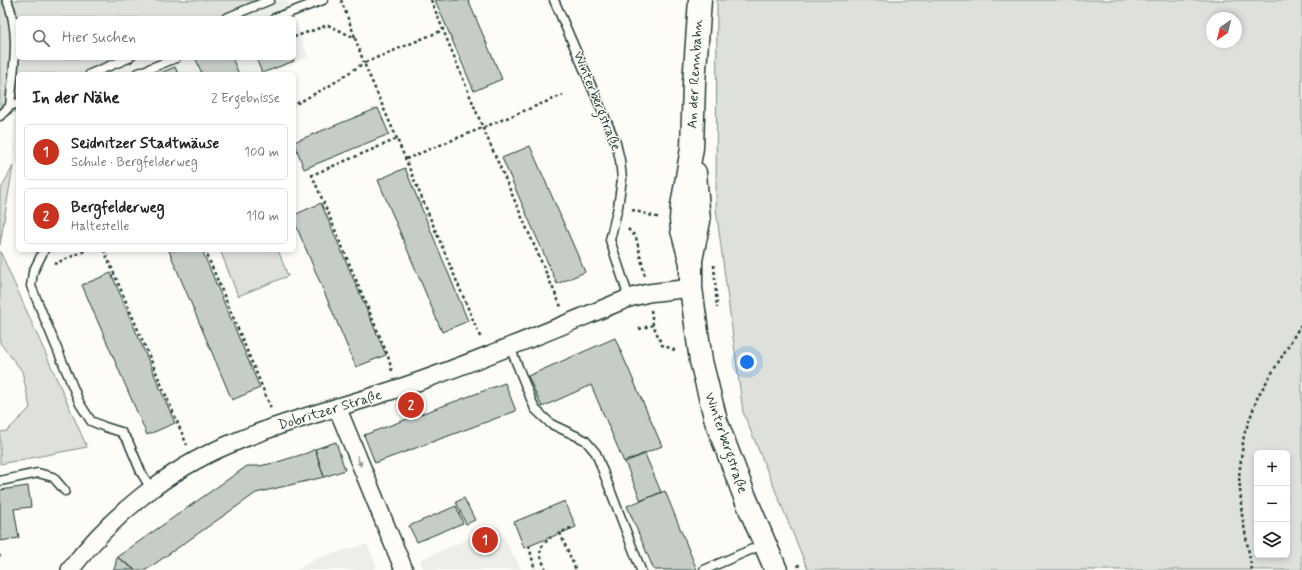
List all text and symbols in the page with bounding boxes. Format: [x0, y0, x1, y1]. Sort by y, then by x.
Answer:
north arrow [1206, 12, 1242, 48]
search box [16, 16, 296, 60]
street label: An der Rennbahn [683, 19, 707, 129]
icon: search [30, 27, 52, 49]
text: Hier suchen [62, 28, 136, 48]
street label: Winterbergstraße [567, 49, 625, 154]
text: In der Nähe [32, 87, 120, 109]
text: 2 Ergebnisse [211, 90, 280, 107]
text: Seidnitzer Stadtmäuse [71, 134, 219, 154]
text: 1 [43, 144, 49, 161]
text: 100 m [244, 144, 279, 161]
text: Schule · Bergfelderweg [71, 154, 198, 171]
text: Bergfelderweg [71, 198, 165, 218]
text: 2 [43, 208, 49, 225]
text: 110 m [246, 208, 279, 225]
text: Haltestelle [71, 218, 129, 235]
your location [737, 352, 757, 372]
street label: Dobritzer Straße [276, 386, 384, 434]
pin: 2 [398, 390, 424, 420]
street label: Winterbergstraße [698, 390, 752, 497]
map controls [1254, 450, 1290, 558]
button: + [1254, 450, 1290, 486]
one-way arrow [356, 455, 362, 467]
button: − [1254, 486, 1290, 522]
button: layers [1254, 522, 1290, 558]
pin: 1 [472, 525, 498, 555]

